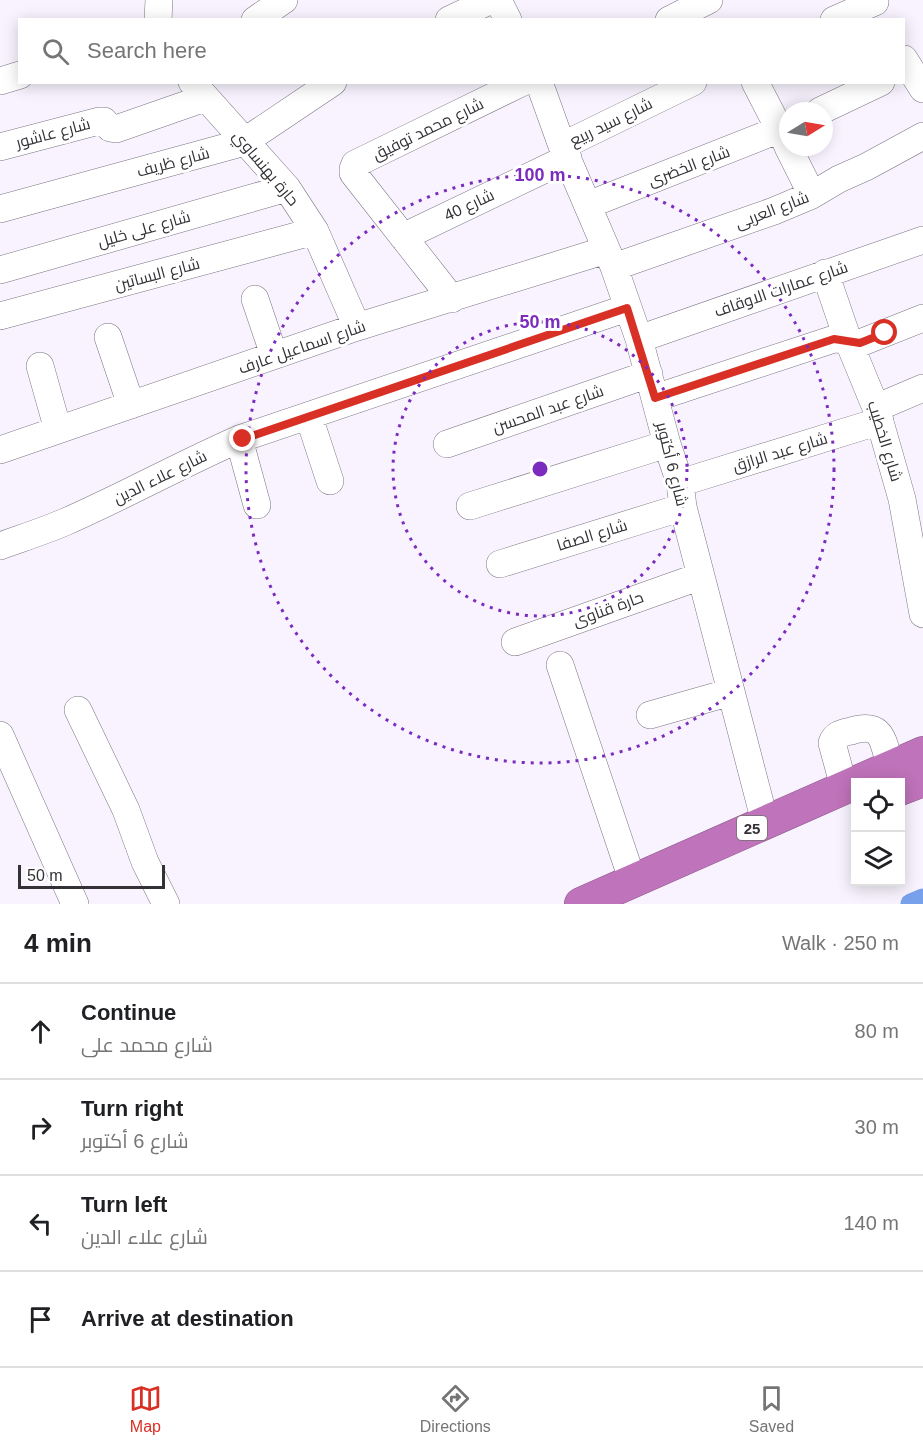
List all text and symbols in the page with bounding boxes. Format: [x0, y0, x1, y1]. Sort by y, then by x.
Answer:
search box [18, 18, 905, 84]
icon: search [39, 35, 72, 68]
text: Search here [87, 38, 207, 63]
street label: شارع محمد توفيق [370, 95, 488, 166]
street label: شارع سيد ربيع [567, 95, 656, 152]
north arrow [779, 102, 833, 156]
street label: شارع عاشور [13, 115, 93, 154]
street label: حارة بهنساوي [226, 127, 302, 212]
street label: شارع الخضرى [646, 143, 733, 192]
street label: شارع ظريف [135, 144, 212, 183]
text: 100 m [514, 165, 566, 185]
street label: شارع 40 [441, 186, 498, 227]
street label: شارع العربى [733, 188, 812, 235]
street label: شارع على خليل [96, 208, 193, 253]
street label: شارع البساتين [113, 254, 202, 296]
street label: شارع عمارات الاوقاف [712, 258, 851, 323]
text: 50 m [519, 312, 561, 332]
street label: شارع اسماعيل عارف [236, 317, 369, 380]
route start [871, 319, 897, 345]
street label: شارع عبد المحسن [490, 382, 607, 439]
street label: شارع الخطيب [862, 399, 905, 484]
street label: شارع 6 أكتوبر [650, 419, 692, 509]
route end [229, 425, 255, 451]
street label: شارع عبد الرازق [730, 429, 830, 477]
street label: شارع علاء الدين [111, 447, 211, 510]
centre of rings [530, 459, 550, 479]
street label: شارع الصفا [555, 516, 630, 557]
street label: حارة قناوى [570, 588, 646, 631]
map controls [851, 778, 905, 886]
button: locate [851, 778, 905, 832]
road number: 25 [737, 816, 767, 840]
button: layers [851, 832, 905, 886]
scale bar [18, 862, 165, 890]
text: 50 m [27, 867, 63, 884]
text: 4 min [24, 928, 92, 958]
text: Walk · 250 m [782, 932, 899, 954]
text: Continue [81, 1000, 176, 1025]
icon: ahead [24, 1015, 57, 1048]
text: 80 m [855, 1020, 899, 1042]
text: شارع محمد على [81, 1034, 213, 1056]
text: Turn right [81, 1096, 183, 1121]
icon: right [24, 1111, 57, 1144]
text: 30 m [855, 1116, 899, 1138]
text: شارع 6 أكتوبر [81, 1130, 189, 1152]
text: Turn left [81, 1192, 167, 1217]
icon: left [24, 1207, 57, 1240]
text: 140 m [843, 1212, 899, 1234]
text: شارع علاء الدين [81, 1226, 208, 1248]
icon: arrive [24, 1303, 57, 1336]
text: Arrive at destination [81, 1306, 294, 1331]
tab: Map [129, 1382, 162, 1436]
tab: Directions [420, 1382, 491, 1436]
tab: Saved [749, 1382, 794, 1436]

